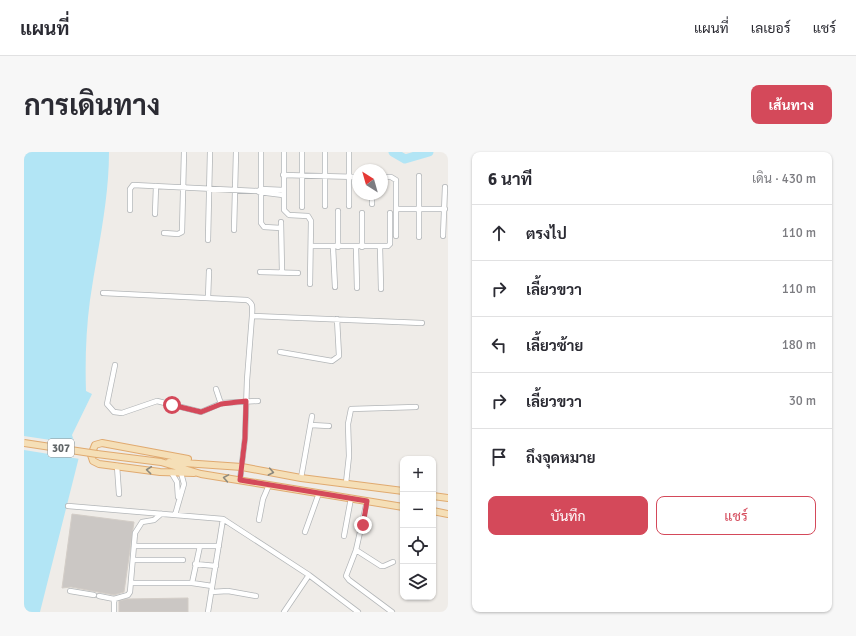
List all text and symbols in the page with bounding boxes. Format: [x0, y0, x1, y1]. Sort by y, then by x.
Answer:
text: แผนที่ [20, 17, 69, 41]
text: แผนที่ [694, 20, 729, 37]
text: เลเยอร์ [751, 20, 791, 37]
text: แชร์ [813, 20, 836, 37]
button: เส้นทาง [751, 85, 832, 124]
text: การเดินทาง [24, 89, 160, 123]
north arrow [352, 164, 388, 200]
text: 6 นาที [488, 169, 532, 190]
text: เดิน · 430 m [752, 171, 816, 187]
icon: ahead [488, 222, 510, 244]
text: ตรงไป [526, 225, 567, 243]
text: 110 m [782, 225, 816, 241]
icon: right [488, 278, 510, 300]
text: เลี้ยวขวา [526, 281, 582, 299]
text: 110 m [782, 281, 816, 297]
icon: left [488, 334, 510, 356]
text: เลี้ยวซ้าย [526, 337, 583, 355]
text: 180 m [782, 337, 816, 353]
icon: right [488, 390, 510, 412]
text: เลี้ยวขวา [526, 393, 582, 411]
text: 30 m [789, 393, 816, 409]
route start [163, 396, 181, 414]
road number: 307 [48, 439, 74, 457]
icon: arrive [488, 446, 510, 468]
text: ถึงจุดหมาย [526, 449, 596, 467]
map controls [400, 456, 436, 600]
button: + [400, 456, 436, 492]
one-way arrow [145, 466, 152, 475]
one-way arrow [268, 467, 274, 475]
one-way arrow [223, 474, 229, 483]
button: − [400, 492, 436, 528]
button: บันทึก [488, 496, 648, 535]
button: แชร์ [656, 496, 816, 535]
route end [354, 516, 372, 534]
button: locate [400, 528, 436, 564]
button: layers [400, 564, 436, 600]

